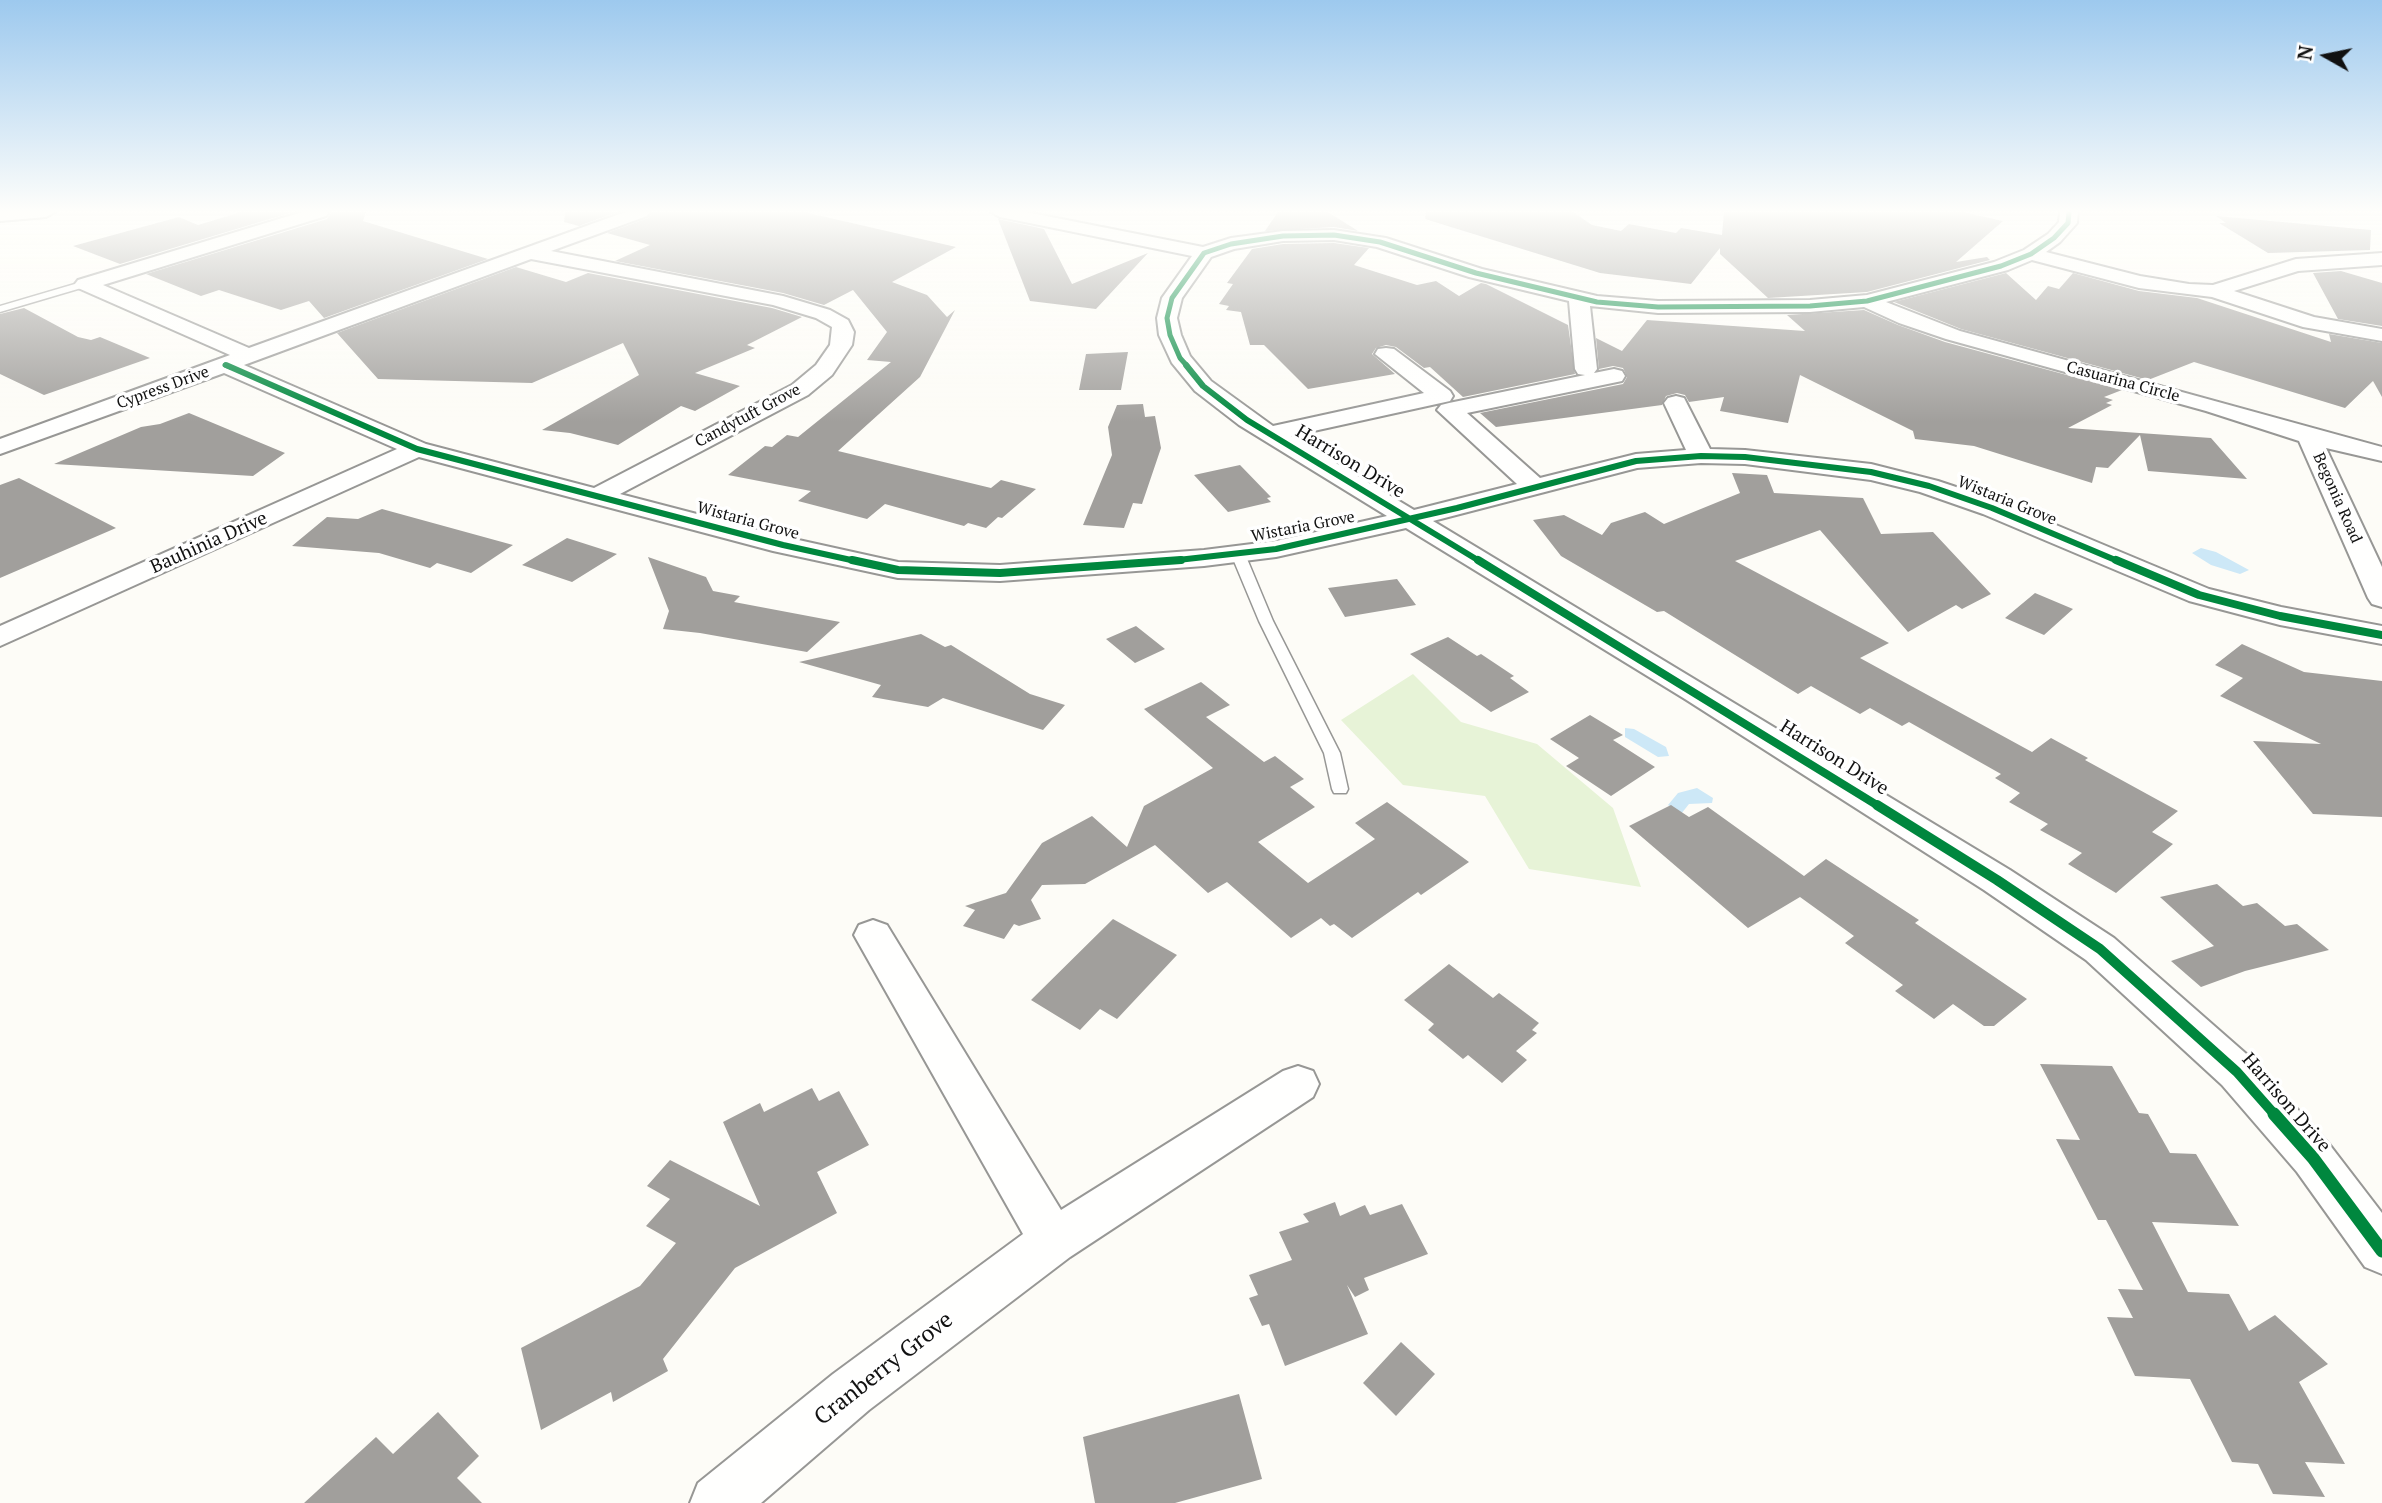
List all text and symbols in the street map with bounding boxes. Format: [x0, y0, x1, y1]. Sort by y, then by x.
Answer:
north arrow [2291, 21, 2361, 91]
text: N [2291, 44, 2318, 62]
street label: Casuarina Circle [2064, 358, 2182, 406]
street label: Cypress Drive [114, 362, 212, 414]
street label: Candytuft Grove [692, 380, 804, 452]
street label: Harrison Drive [1291, 420, 1409, 504]
street label: Begonia Road [2308, 450, 2366, 546]
street label: Wistaria Grove [1955, 472, 2059, 530]
street label: Wistaria Grove [695, 498, 801, 544]
street label: Bauhinia Drive [147, 507, 271, 579]
street label: Wistaria Grove [1250, 508, 1356, 546]
street label: Harrison Drive [1776, 716, 1892, 800]
street label: Harrison Drive [2237, 1049, 2335, 1157]
street label: Cranberry Grove [809, 1306, 959, 1432]

